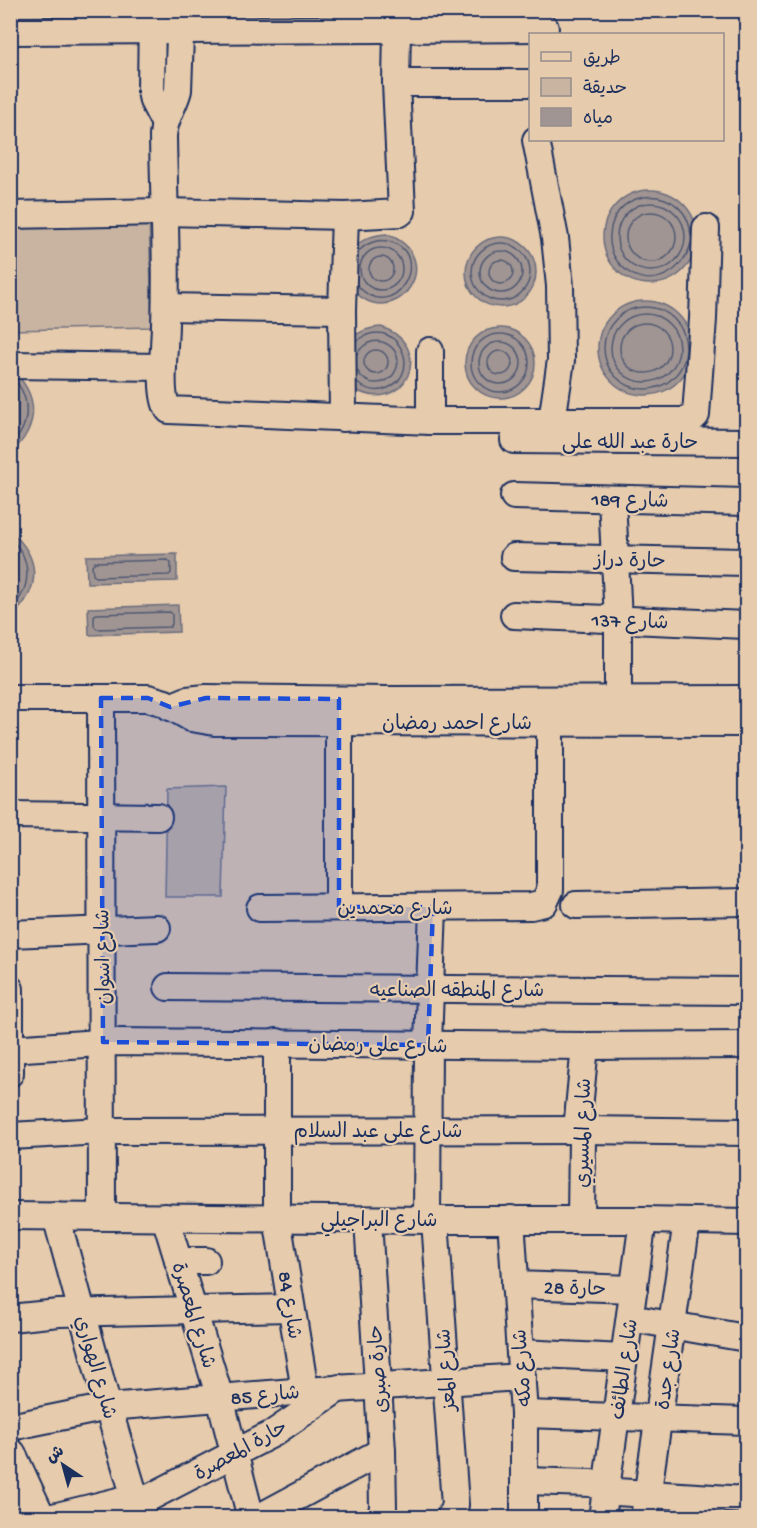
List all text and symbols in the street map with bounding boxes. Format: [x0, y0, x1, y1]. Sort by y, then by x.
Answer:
legend [529, 33, 724, 141]
text: طريق [583, 49, 621, 70]
text: حديقة [583, 79, 627, 100]
text: مياه [583, 109, 613, 130]
street label: حارة عبد الله على [562, 432, 698, 456]
street label: شارع 189 [590, 489, 669, 515]
street label: حارة دراز [592, 549, 666, 575]
street label: شارع 137 [590, 610, 669, 636]
street label: شارع احمد رمضان [382, 713, 532, 737]
street label: شارع محمدين [337, 898, 453, 922]
street label: شارع اسوان [92, 909, 118, 1005]
street label: شارع المنطقه الصناعيه [370, 980, 544, 1004]
street label: شارع على رمضان [308, 1034, 448, 1060]
street label: شارع المسيري [572, 1078, 598, 1188]
street label: شارع على عبد السلام [293, 1121, 463, 1145]
street label: شارع البراجيلي [321, 1210, 437, 1237]
street label: شارع المعصرة [165, 1260, 220, 1372]
street label: شارع 84 [271, 1270, 305, 1341]
street label: حارة 28 [543, 1277, 606, 1303]
street label: شارع الهواري [68, 1313, 120, 1422]
street label: شارع الطائف [607, 1317, 645, 1421]
street label: حارة صبرى [365, 1324, 395, 1414]
street label: شارع جدة [652, 1327, 688, 1412]
street label: شارع المعز [433, 1328, 463, 1414]
street label: شارع مكه [509, 1328, 539, 1407]
street label: شارع 85 [230, 1382, 301, 1412]
street label: حارة المعصرة [190, 1416, 292, 1487]
north arrow [33, 1435, 93, 1495]
text: ش [44, 1443, 69, 1469]

